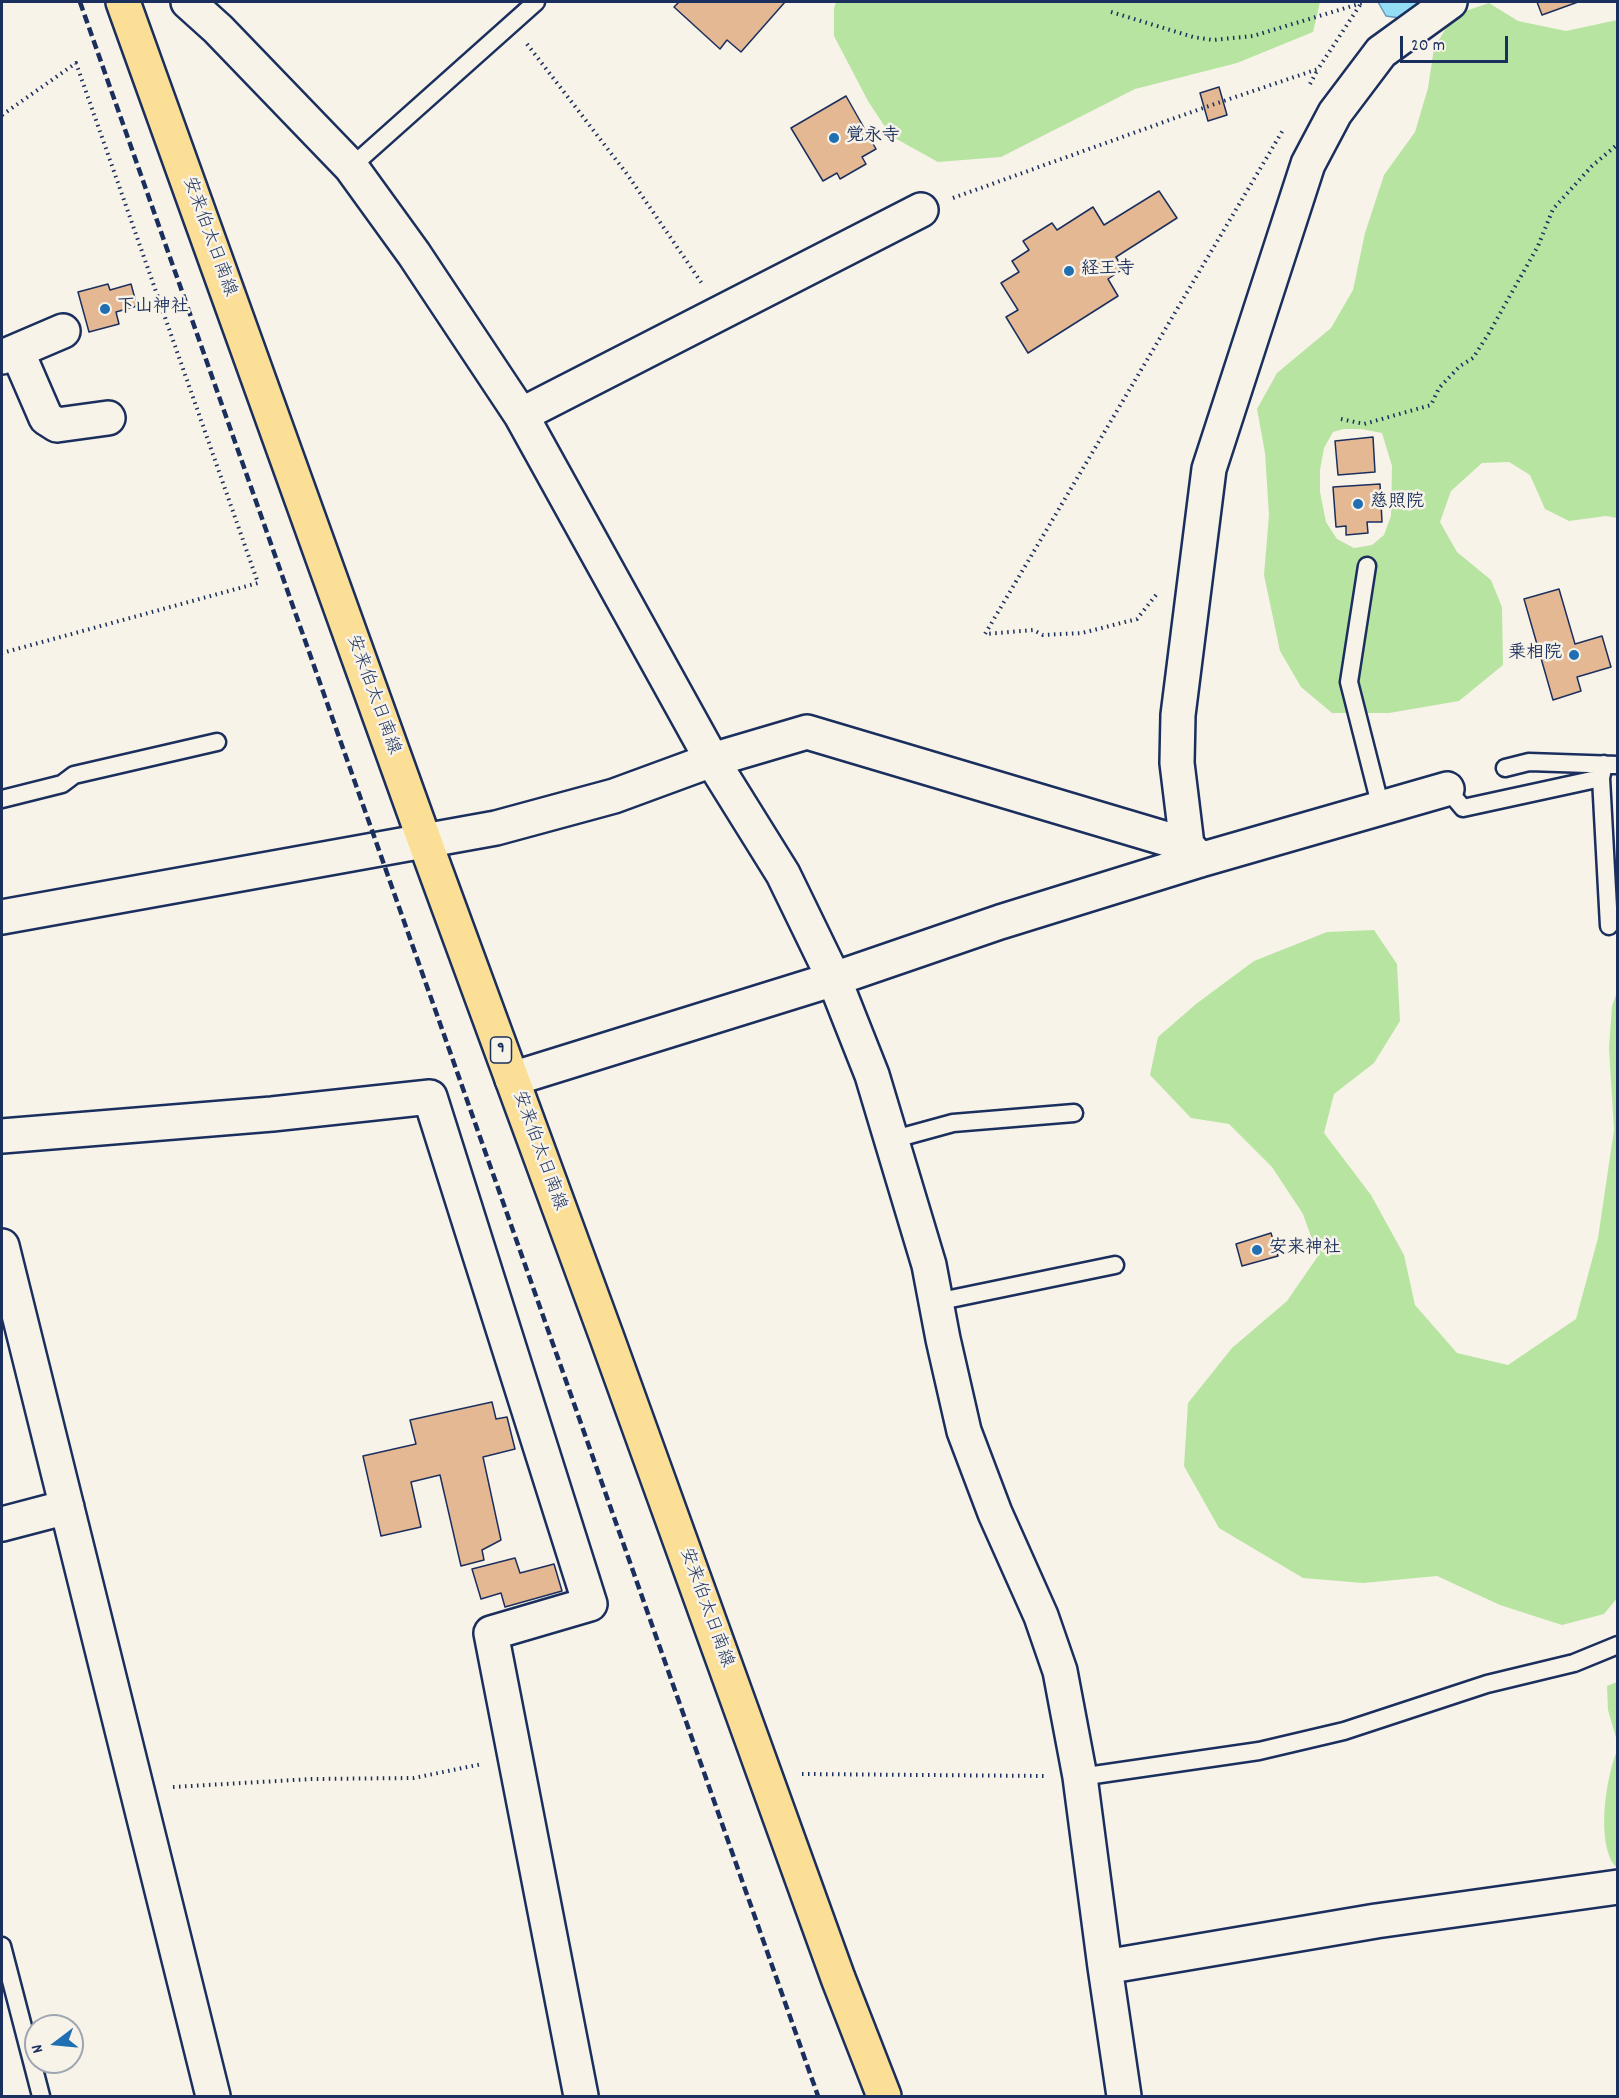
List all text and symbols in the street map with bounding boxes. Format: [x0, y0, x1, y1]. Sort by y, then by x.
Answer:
scale bar [1403, 24, 1511, 62]
text: 20 m [1411, 34, 1445, 59]
place label: 覚永寺 [846, 127, 900, 149]
marker: 覚永寺 [827, 131, 841, 145]
street label: 安来伯太日南線 [176, 174, 240, 300]
place label: 経王寺 [1081, 260, 1135, 282]
marker: 経王寺 [1062, 264, 1076, 278]
place label: 下山神社 [117, 298, 189, 320]
marker: 下山神社 [98, 302, 112, 316]
place label: 慈照院 [1370, 493, 1424, 515]
marker: 慈照院 [1351, 497, 1365, 511]
street label: 安来伯太日南線 [340, 632, 404, 758]
place label: 乗相院 [1508, 644, 1562, 666]
marker: 乗相院 [1567, 648, 1581, 662]
road number: 9 [490, 1037, 512, 1063]
street label: 安来伯太日南線 [506, 1088, 570, 1214]
place label: 安来神社 [1269, 1239, 1341, 1261]
marker: 安来神社 [1250, 1243, 1264, 1257]
street label: 安来伯太日南線 [673, 1545, 737, 1671]
north arrow [24, 2014, 84, 2074]
text: N [26, 2042, 50, 2056]

